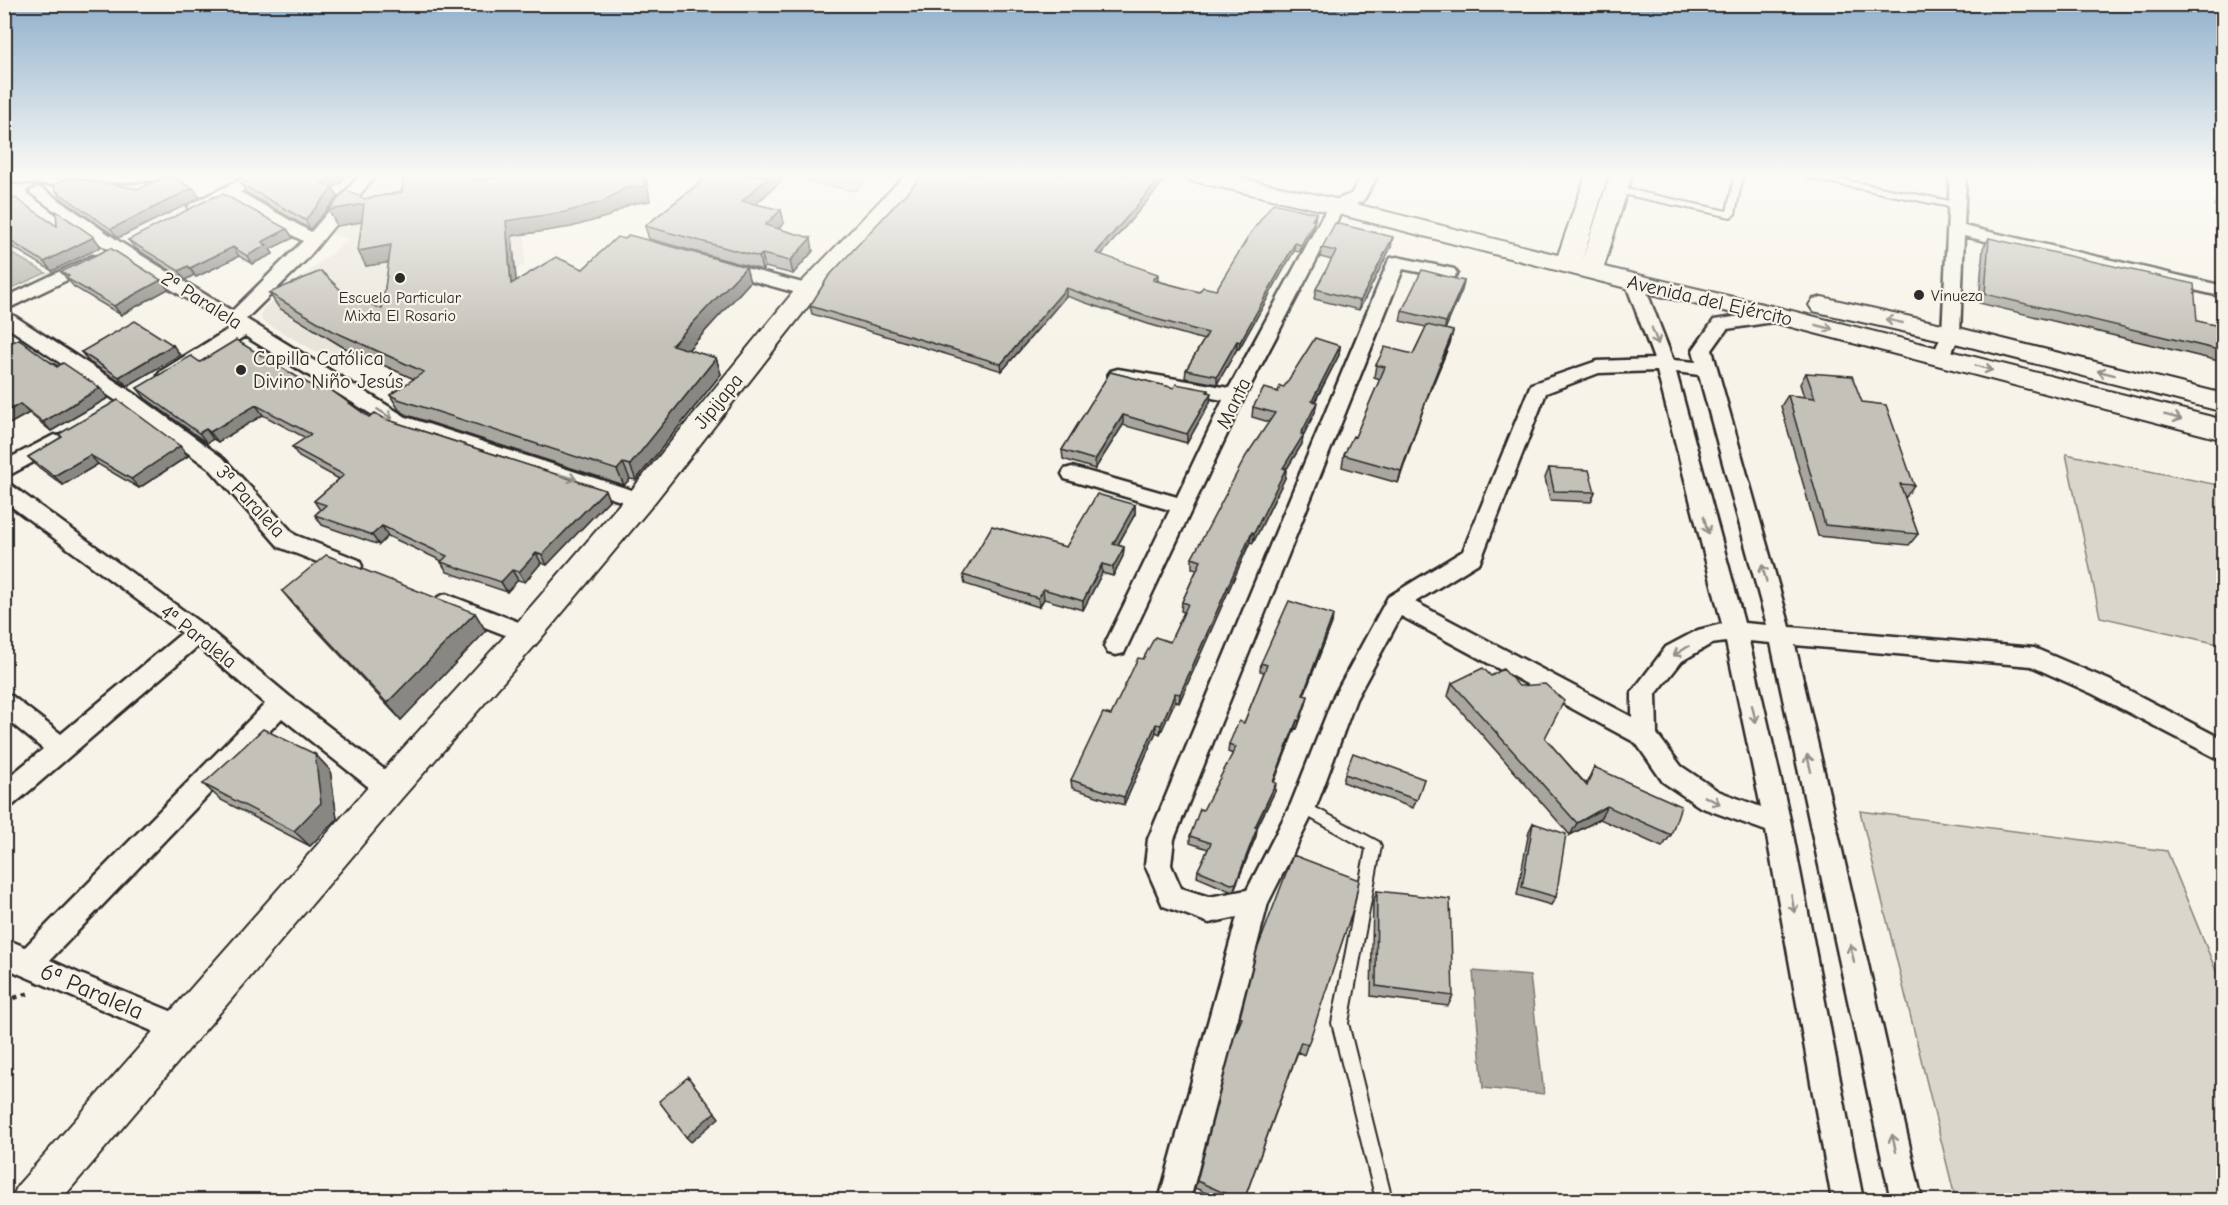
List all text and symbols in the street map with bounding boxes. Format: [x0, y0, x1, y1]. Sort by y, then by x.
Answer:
street label: 2ª Paralela [157, 267, 246, 334]
street label: Avenida del Ejército [1625, 270, 1795, 331]
marker: Escuela Particular Mixta El Rosario [393, 271, 407, 285]
place label: Vinueza [1931, 287, 1983, 305]
marker: Vinueza [1912, 288, 1926, 302]
place label: Escuela Particular Mixta El Rosario [339, 289, 462, 325]
one-way arrow [1885, 315, 1905, 326]
one-way arrow [1814, 321, 1833, 333]
one-way arrow [1651, 327, 1662, 345]
place label: Capilla Católica Divino Niño Jesús [253, 347, 403, 393]
one-way arrow [1975, 362, 1994, 374]
marker: Capilla Católica Divino Niño Jesús [234, 363, 248, 377]
one-way arrow [2097, 367, 2116, 379]
street label: Jipijapa [689, 369, 748, 434]
street label: Manta [1211, 374, 1256, 432]
one-way arrow [376, 408, 393, 420]
one-way arrow [2163, 411, 2182, 423]
street label: 3ª Paralela [211, 460, 290, 542]
one-way arrow [558, 473, 577, 484]
one-way arrow [1701, 515, 1712, 534]
one-way arrow [1758, 564, 1769, 583]
street label: 4ª Paralela [156, 600, 241, 673]
one-way arrow [1673, 645, 1690, 657]
one-way arrow [1748, 704, 1760, 723]
one-way arrow [1803, 753, 1815, 772]
one-way arrow [1703, 795, 1721, 806]
one-way arrow [1788, 894, 1799, 914]
one-way arrow [1845, 944, 1857, 963]
street label: 6ª Paralela [36, 957, 148, 1025]
one-way arrow [1888, 1134, 1899, 1154]

